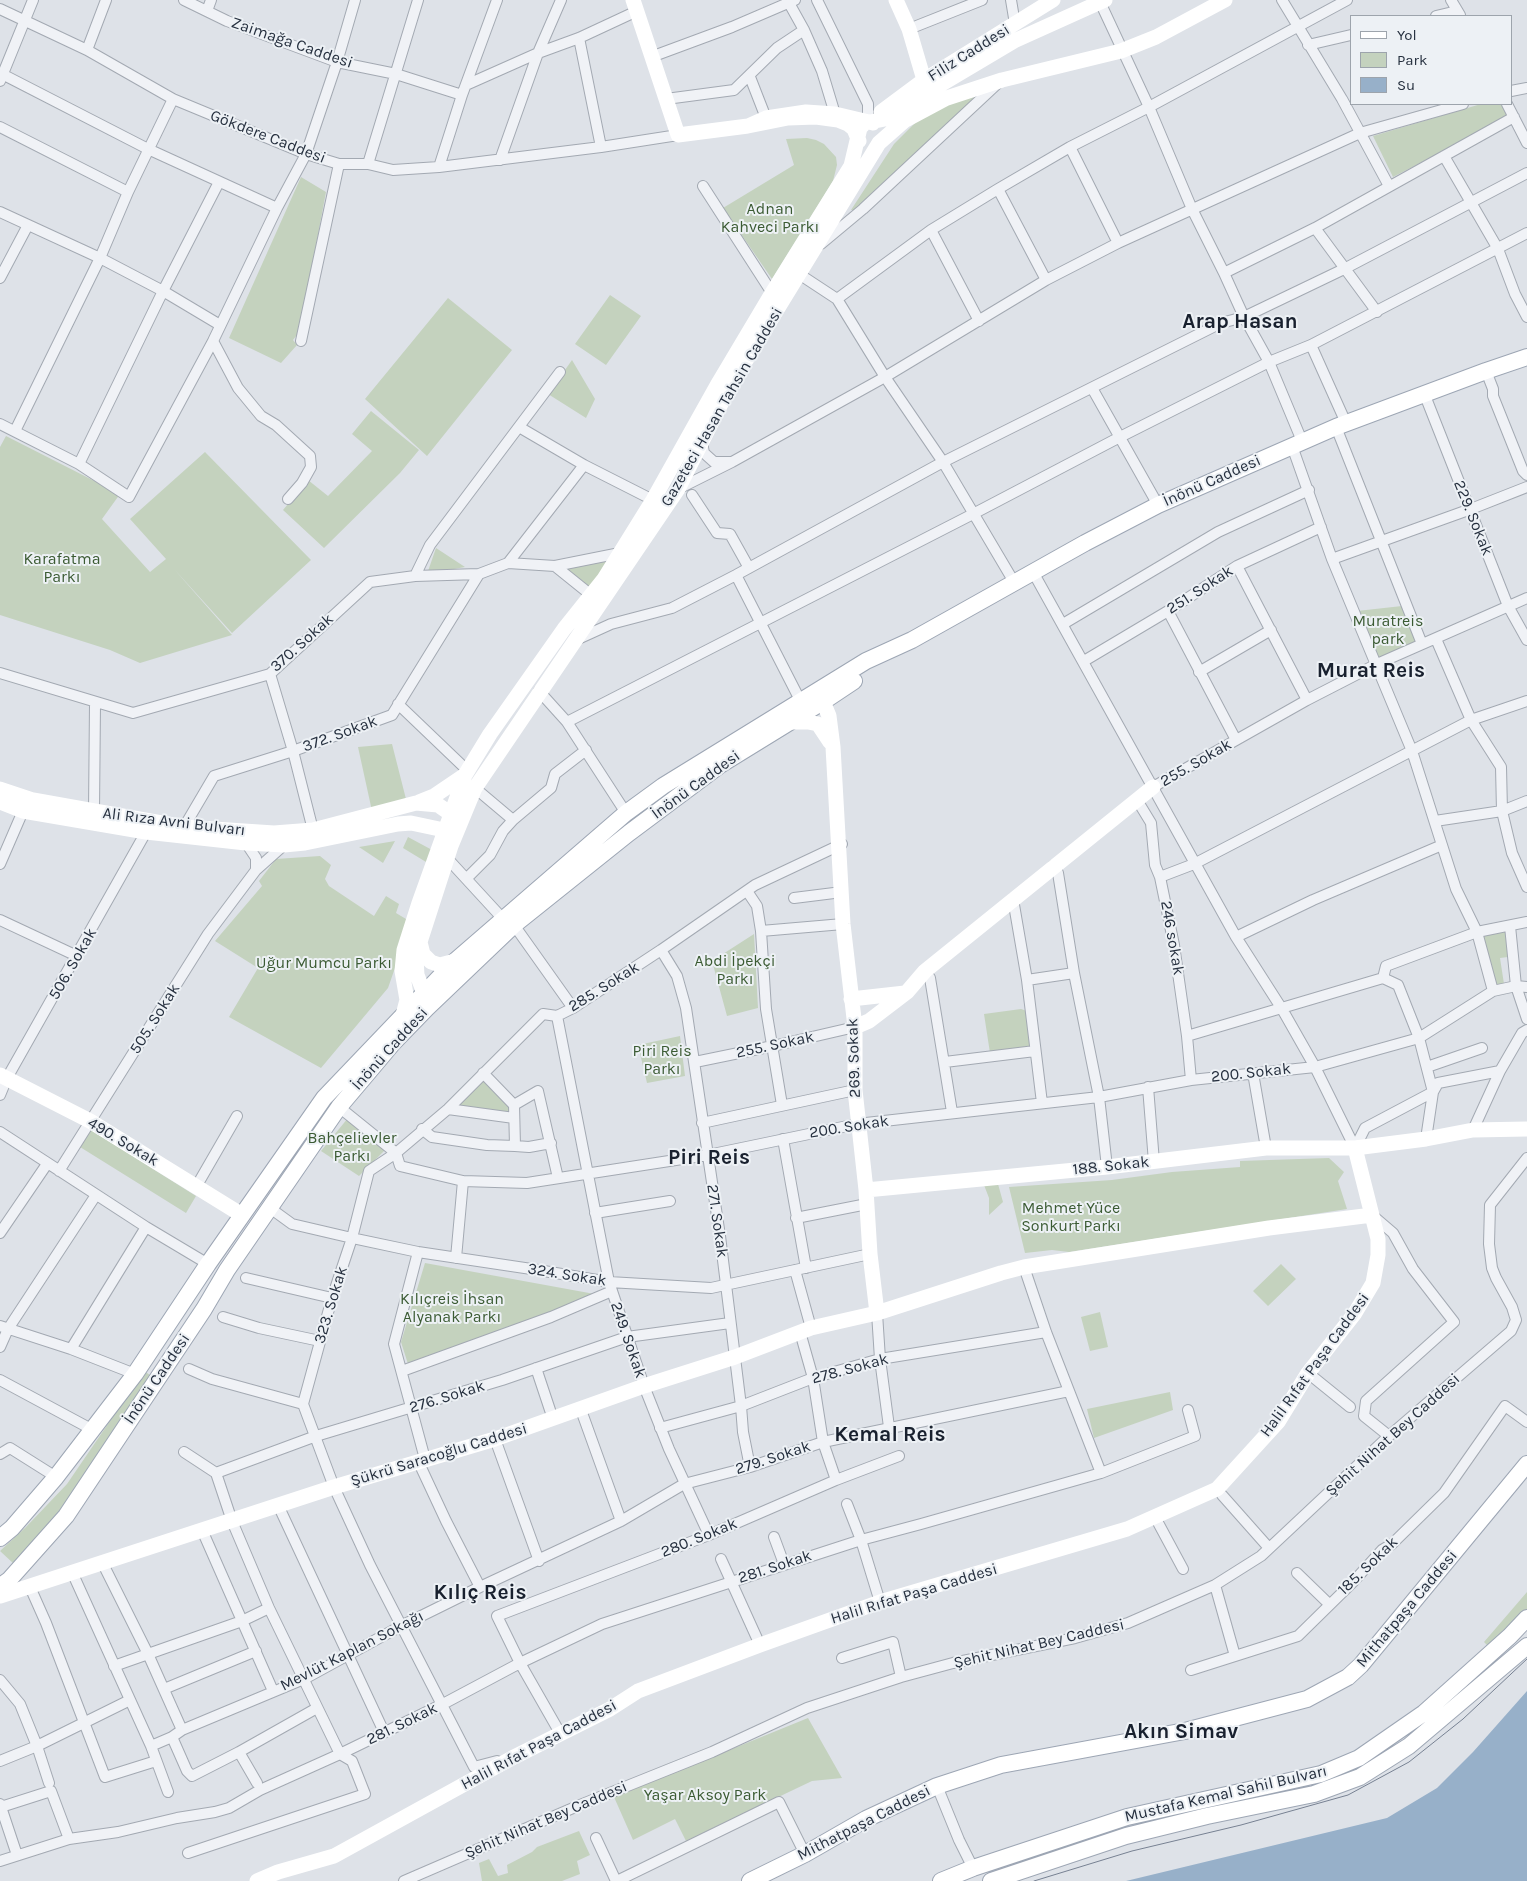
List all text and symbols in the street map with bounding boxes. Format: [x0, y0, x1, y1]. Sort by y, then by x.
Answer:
street label: Zaimağa Caddesi [229, 13, 355, 73]
legend [1350, 15, 1512, 105]
street label: Filiz Caddesi [925, 20, 1013, 86]
text: Yol [1397, 26, 1417, 44]
text: Park [1397, 51, 1427, 69]
text: Su [1397, 76, 1415, 94]
street label: Gökdere Caddesi [207, 106, 329, 168]
park label: Adnan Kahveci Parkı [721, 199, 819, 237]
street label: Gazeteci Hasan Tahsin Caddesi [657, 304, 787, 510]
district label: Arap Hasan [1182, 309, 1298, 335]
street label: İnönü Caddesi [1160, 451, 1264, 511]
street label: 229. Sokak [1449, 477, 1497, 559]
park label: Karafatma Parkı [23, 549, 101, 587]
street label: 251. Sokak [1163, 561, 1237, 619]
street label: 370. Sokak [266, 610, 338, 676]
park label: Muratreis park [1352, 611, 1424, 649]
district label: Murat Reis [1317, 658, 1425, 684]
street label: 372. Sokak [300, 712, 380, 756]
street label: 255. Sokak [1157, 735, 1235, 791]
street label: İnönü Caddesi [648, 746, 744, 824]
street label: Ali Rıza Avni Bulvarı [102, 804, 246, 840]
street label: 246 sokak [1156, 899, 1188, 977]
street label: 506. Sokak [45, 925, 101, 1003]
park label: Abdi İpekçi Parkı [695, 951, 775, 989]
park label: Uğur Mumcu Parkı [256, 953, 392, 973]
street label: 285. Sokak [565, 958, 643, 1016]
street label: 505. Sokak [126, 980, 184, 1058]
street label: İnönü Caddesi [348, 1004, 432, 1094]
street label: 269. Sokak [843, 1018, 865, 1098]
street label: 255. Sokak [734, 1027, 816, 1063]
park label: Piri Reis Parkı [632, 1041, 692, 1079]
street label: 200. Sokak [1210, 1059, 1292, 1087]
street label: 200. Sokak [808, 1111, 890, 1143]
street label: 490. Sokak [84, 1113, 162, 1171]
park label: Bahçelievler Parkı [308, 1128, 396, 1166]
district label: Piri Reis [668, 1145, 750, 1171]
street label: 188. Sokak [1072, 1152, 1150, 1180]
street label: 271. Sokak [702, 1183, 732, 1259]
park label: Mehmet Yüce Sonkurt Parkı [1021, 1198, 1121, 1236]
street label: 324. Sokak [526, 1259, 608, 1291]
street label: 323. Sokak [310, 1264, 352, 1346]
park label: Kılıçreis İhsan Alyanak Parkı [400, 1289, 504, 1327]
street label: Halil Rıfat Paşa Caddesi [1256, 1289, 1374, 1441]
street label: 249. Sokak [606, 1299, 650, 1381]
street label: İnönü Caddesi [120, 1330, 194, 1428]
street label: 278. Sokak [810, 1350, 890, 1388]
street label: Şehit Nihat Bey Caddesi [1322, 1369, 1464, 1501]
street label: 276. Sokak [407, 1376, 487, 1418]
street label: Şükrü Saracoğlu Caddesi [348, 1419, 530, 1491]
district label: Kemal Reis [834, 1422, 946, 1448]
street label: 279. Sokak [733, 1437, 813, 1479]
street label: 280. Sokak [658, 1514, 740, 1562]
street label: 185. Sokak [1334, 1533, 1402, 1599]
street label: 281. Sokak [736, 1546, 814, 1588]
street label: Mithatpaşa Caddesi [1352, 1547, 1462, 1671]
street label: Halil Rıfat Paşa Caddesi [828, 1559, 1000, 1629]
district label: Kılıç Reis [434, 1580, 526, 1606]
street label: Mevlüt Kaplan Sokağı [277, 1606, 427, 1696]
street label: Şehit Nihat Bey Caddesi [952, 1615, 1126, 1673]
street label: Halil Rıfat Paşa Caddesi [458, 1696, 620, 1794]
street label: 281. Sokak [364, 1699, 440, 1749]
district label: Akın Simav [1124, 1719, 1238, 1745]
street label: Mustafa Kemal Sahil Bulvarı [1123, 1761, 1329, 1827]
street label: Şehit Nihat Bey Caddesi [462, 1777, 630, 1863]
street label: Mithatpaşa Caddesi [794, 1781, 934, 1865]
park label: Yaşar Aksoy Park [644, 1785, 766, 1805]

